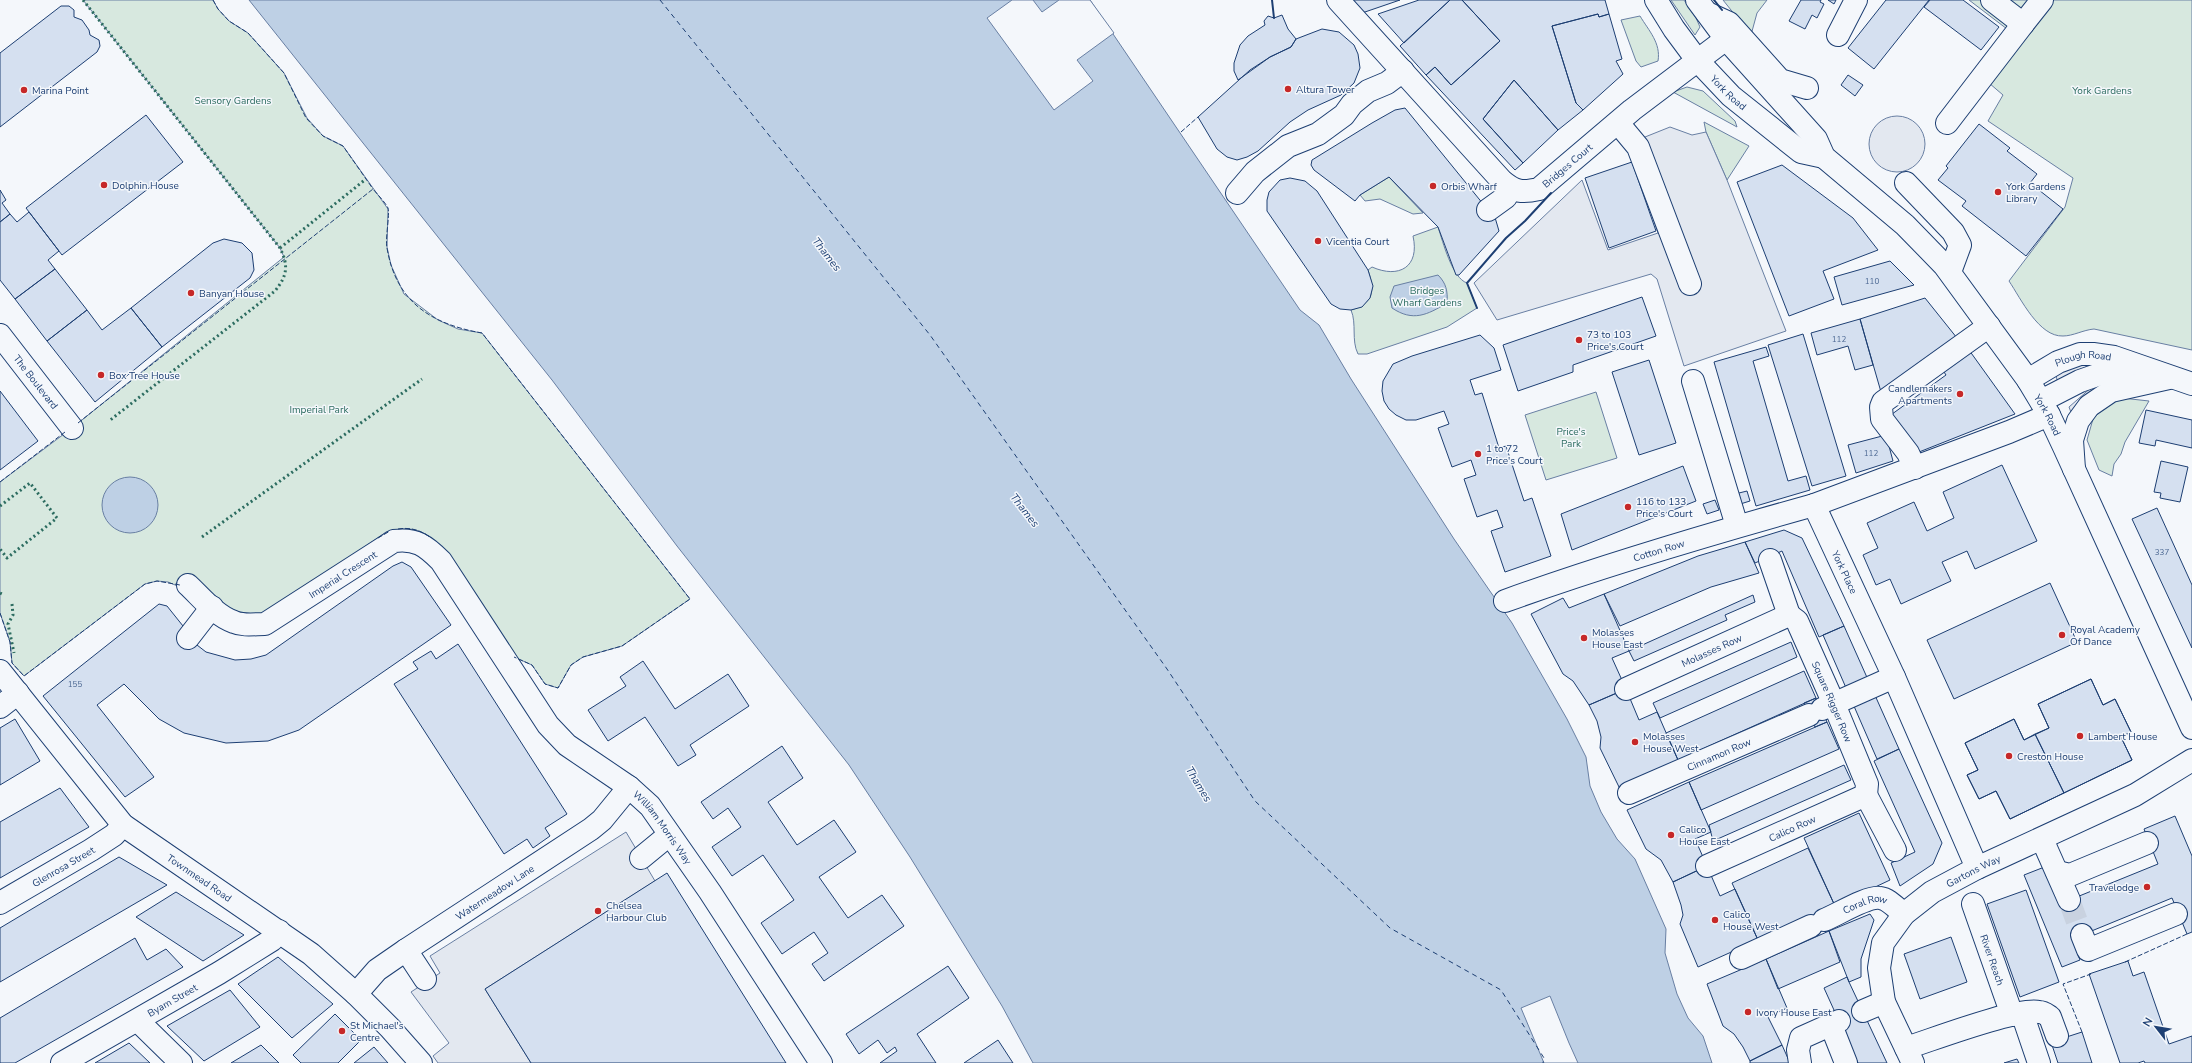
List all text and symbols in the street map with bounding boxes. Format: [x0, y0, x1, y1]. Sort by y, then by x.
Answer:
street label: York Road [1706, 72, 1749, 114]
place label: Altura Tower [1296, 83, 1355, 97]
place label: Marina Point [32, 84, 89, 98]
marker: Altura Tower [1283, 84, 1293, 94]
park label: York Gardens [2071, 84, 2132, 98]
marker: Marina Point [19, 85, 29, 95]
park label: Sensory Gardens [195, 94, 272, 108]
street label: Bridges Court [1540, 140, 1596, 191]
place label: Dolphin House [112, 179, 179, 193]
marker: Dolphin House [99, 180, 109, 190]
place label: Orbis Wharf [1441, 180, 1498, 194]
place label: York Gardens Library [2005, 180, 2066, 206]
marker: Orbis Wharf [1428, 181, 1438, 191]
marker: York Gardens Library [1993, 187, 2003, 197]
water label: Thames [809, 234, 845, 274]
place label: Vicentia Court [1325, 235, 1390, 249]
marker: Vicentia Court [1313, 236, 1323, 246]
house number: 110 [1865, 276, 1879, 287]
park label: Bridges Wharf Gardens [1392, 284, 1462, 310]
place label: Banyan House [199, 287, 264, 301]
marker: Banyan House [186, 288, 196, 298]
place label: 73 to 103 Price's Court [1587, 328, 1644, 354]
house number: 112 [1832, 334, 1846, 345]
marker: 73 to 103 Price's Court [1574, 335, 1584, 345]
street label: Plough Road [2053, 348, 2112, 371]
street label: The Boulevard [10, 352, 61, 413]
place label: Box Tree House [109, 369, 180, 383]
marker: Box Tree House [96, 370, 106, 380]
place label: Candlemakers Apartments [1888, 382, 1952, 408]
marker: Candlemakers Apartments [1955, 389, 1965, 399]
street label: York Road [2030, 391, 2064, 438]
park label: Imperial Park [290, 403, 349, 417]
park label: Price's Park [1557, 425, 1586, 451]
place label: 1 to 72 Price's Court [1486, 442, 1543, 468]
house number: 112 [1864, 448, 1878, 459]
marker: 1 to 72 Price's Court [1473, 449, 1483, 459]
water label: Thames [1007, 490, 1043, 530]
place label: 116 to 133 Price's Court [1636, 495, 1693, 521]
marker: 116 to 133 Price's Court [1623, 502, 1633, 512]
street label: Cotton Row [1632, 536, 1687, 565]
house number: 337 [2155, 547, 2169, 558]
street label: Imperial Crescent [306, 548, 380, 602]
street label: York Place [1828, 548, 1860, 596]
place label: Royal Academy Of Dance [2070, 623, 2141, 649]
place label: Molasses House East [1592, 626, 1643, 652]
marker: Royal Academy Of Dance [2057, 630, 2067, 640]
street label: Molasses Row [1679, 631, 1745, 671]
marker: Molasses House East [1579, 633, 1589, 643]
street label: Square Rigger Row [1808, 659, 1855, 745]
house number: 155 [68, 679, 82, 690]
place label: Molasses House West [1643, 730, 1699, 756]
place label: Lambert House [2088, 730, 2157, 744]
marker: Lambert House [2075, 731, 2085, 741]
street label: Cinnamon Row [1685, 735, 1754, 775]
marker: Molasses House West [1630, 737, 1640, 747]
place label: Creston House [2017, 750, 2084, 764]
marker: Creston House [2004, 751, 2014, 761]
water label: Thames [1182, 764, 1215, 805]
street label: William Morris Way [630, 788, 695, 868]
street label: Calico Row [1767, 812, 1819, 846]
place label: Calico House East [1679, 823, 1730, 849]
marker: Calico House East [1666, 830, 1676, 840]
street label: Glenrosa Street [30, 843, 98, 891]
street label: Townmead Road [164, 851, 234, 906]
street label: Gartons Way [1944, 852, 2004, 891]
street label: Watermeadow Lane [453, 862, 537, 924]
place label: Travelodge [2089, 881, 2139, 895]
marker: Travelodge [2142, 882, 2152, 892]
street label: Coral Row [1841, 892, 1890, 918]
place label: Chelsea Harbour Club [606, 899, 667, 925]
marker: Chelsea Harbour Club [593, 906, 603, 916]
place label: Calico House West [1723, 908, 1779, 934]
marker: Calico House West [1710, 915, 1720, 925]
street label: River Reach [1976, 933, 2007, 987]
street label: Byam Street [145, 981, 201, 1021]
place label: Ivory House East [1756, 1006, 1832, 1020]
marker: Ivory House East [1743, 1007, 1753, 1017]
north arrow [2136, 1007, 2176, 1047]
text: N [2139, 1015, 2156, 1029]
place label: St Michael's Centre [350, 1019, 404, 1045]
marker: St Michael's Centre [337, 1026, 347, 1036]

